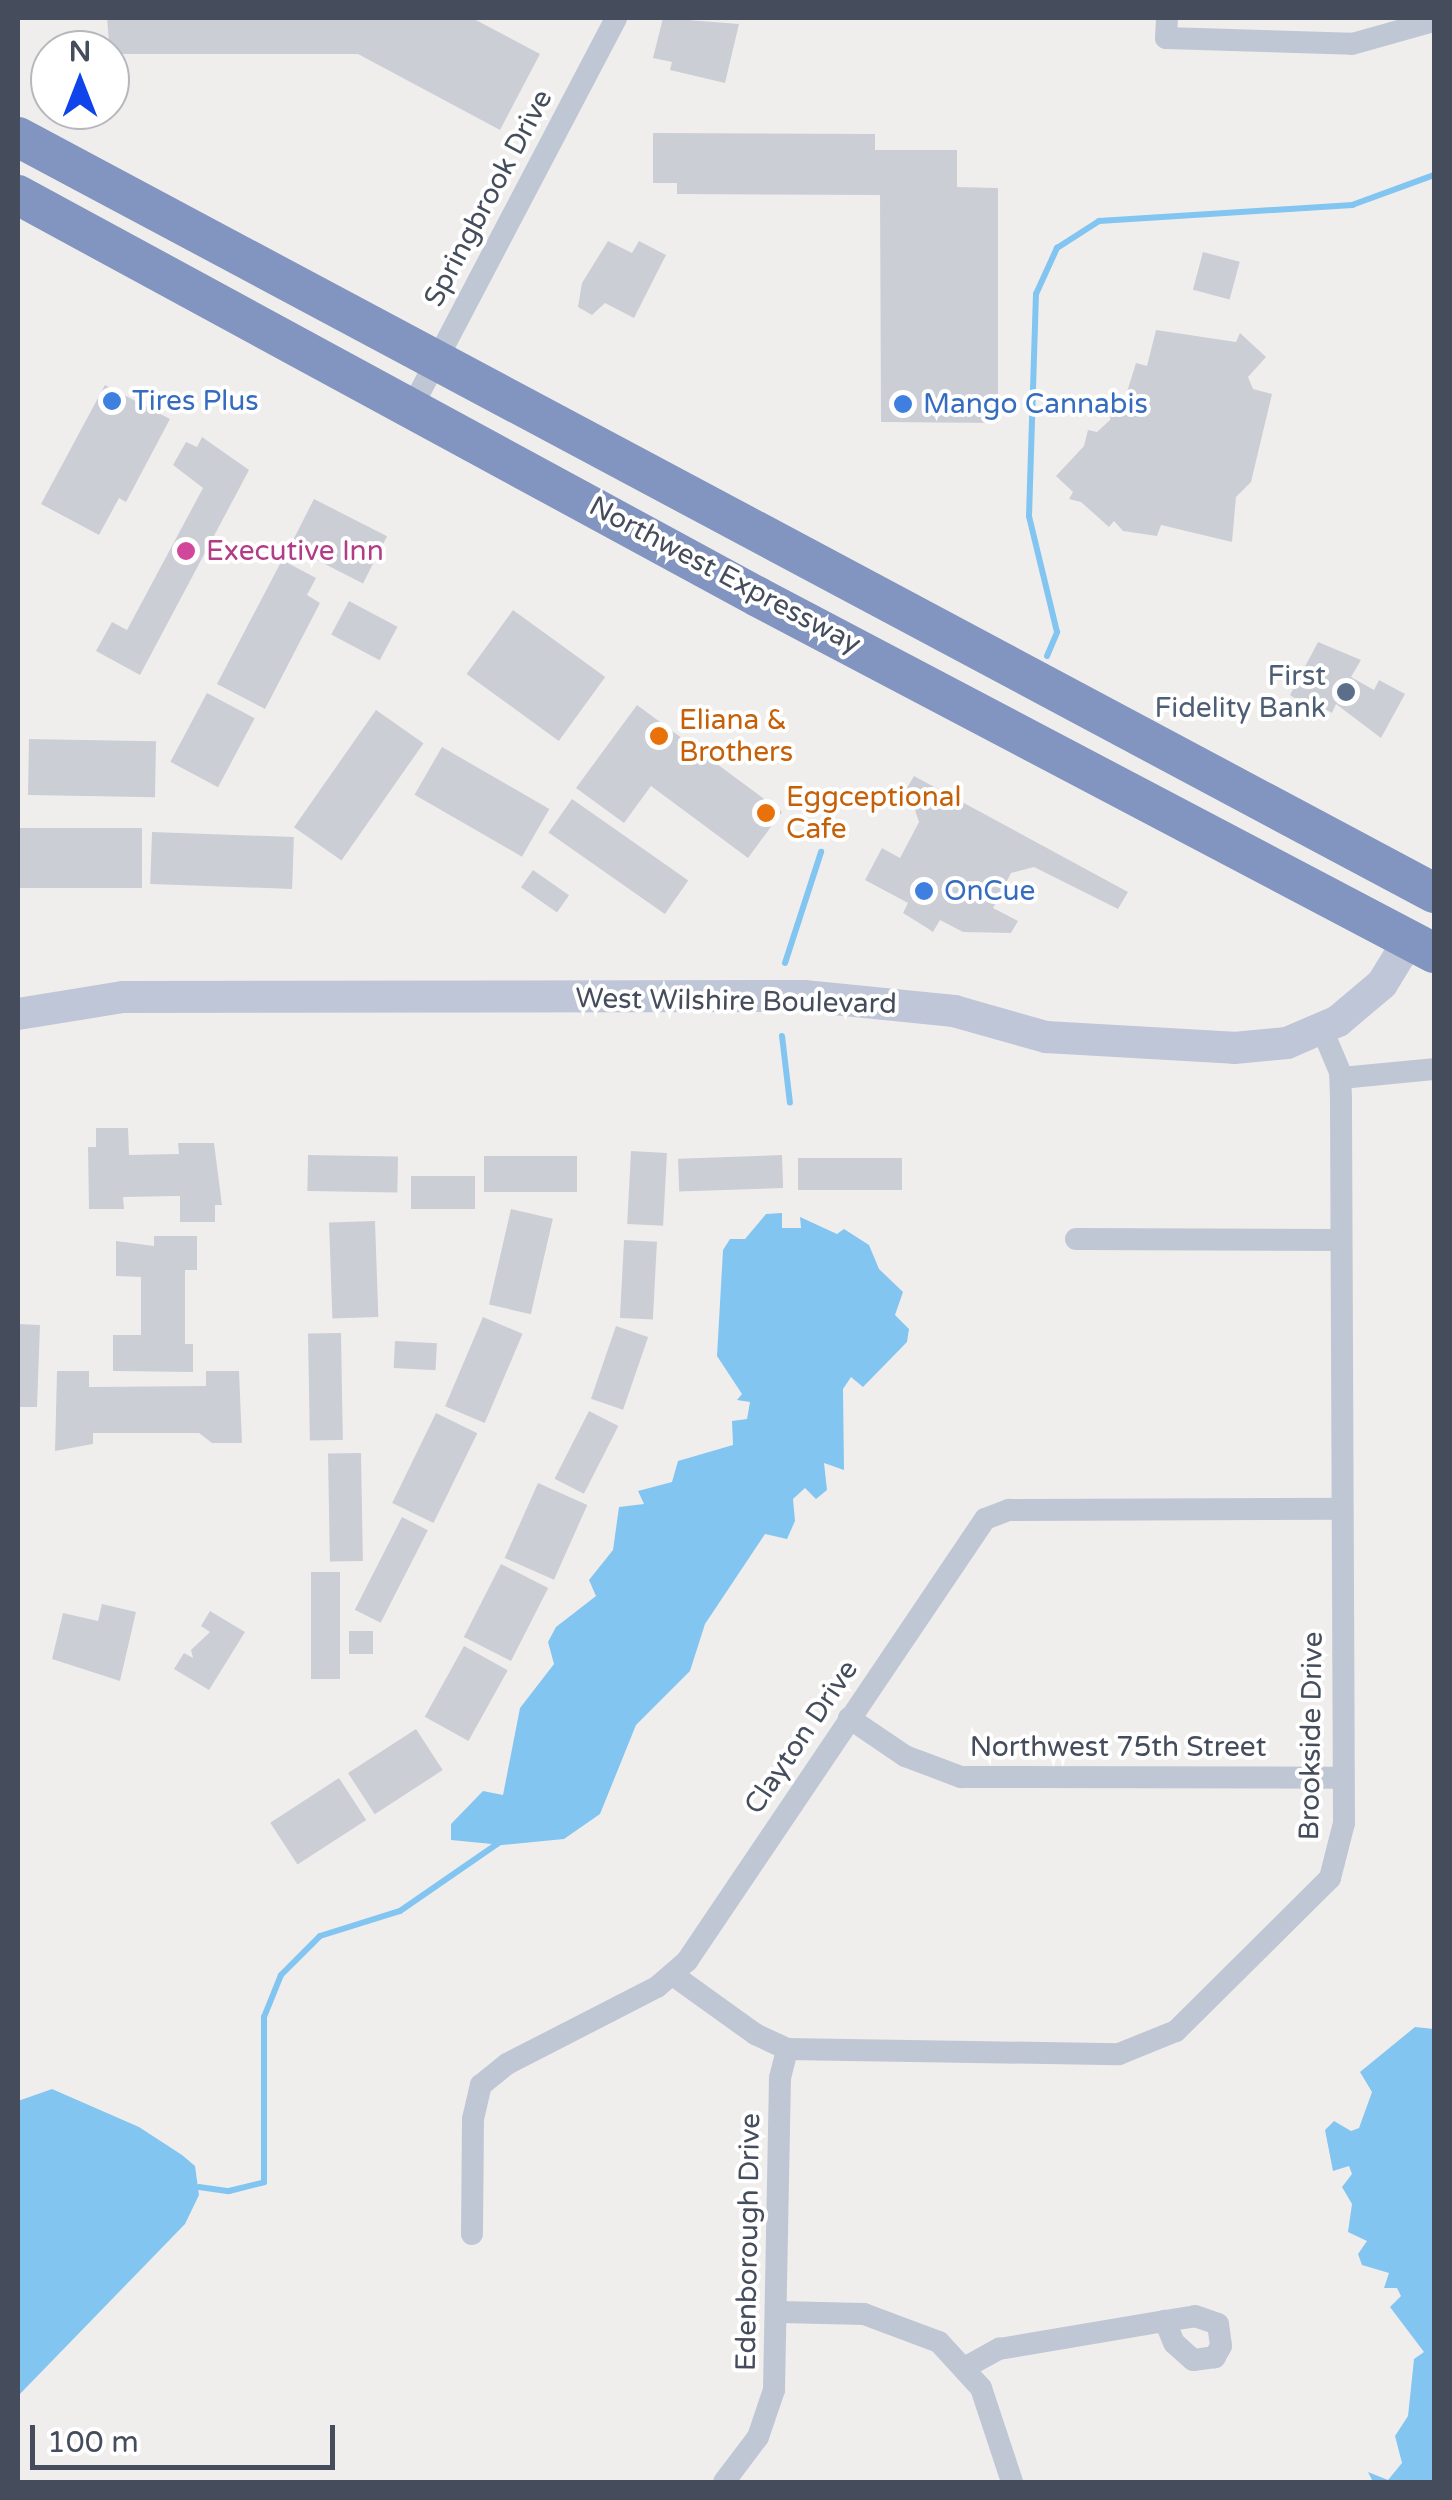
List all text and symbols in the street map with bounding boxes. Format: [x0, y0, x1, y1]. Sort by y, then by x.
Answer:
north arrow [30, 30, 130, 130]
text: N [69, 35, 91, 69]
street label: Springbrook Drive [417, 84, 559, 312]
place label: Tires Plus [132, 384, 259, 418]
place label: Mango Cannabis [923, 387, 1148, 421]
marker: Tires Plus [101, 390, 123, 412]
marker: Mango Cannabis [892, 393, 914, 415]
street label: Northwest Expressway [584, 489, 866, 661]
place label: Executive Inn [206, 534, 384, 568]
marker: Executive Inn [175, 540, 197, 562]
place label: First Fidelity Bank [1155, 659, 1326, 725]
marker: First Fidelity Bank [1335, 681, 1357, 703]
place label: Eliana & Brothers [679, 703, 793, 769]
marker: Eliana & Brothers [648, 725, 670, 747]
place label: Eggceptional Cafe [786, 780, 961, 846]
marker: Eggceptional Cafe [755, 802, 777, 824]
place label: OnCue [944, 874, 1035, 908]
marker: OnCue [913, 880, 935, 902]
street label: West Wilshire Boulevard [575, 981, 897, 1021]
street label: Brookside Drive [1292, 1631, 1330, 1841]
street label: Clayton Drive [737, 1654, 865, 1820]
street label: Northwest 75th Street [970, 1730, 1266, 1764]
street label: Edenborough Drive [729, 2113, 767, 2371]
scale bar [35, 2405, 340, 2467]
text: 100 m [47, 2424, 139, 2461]

